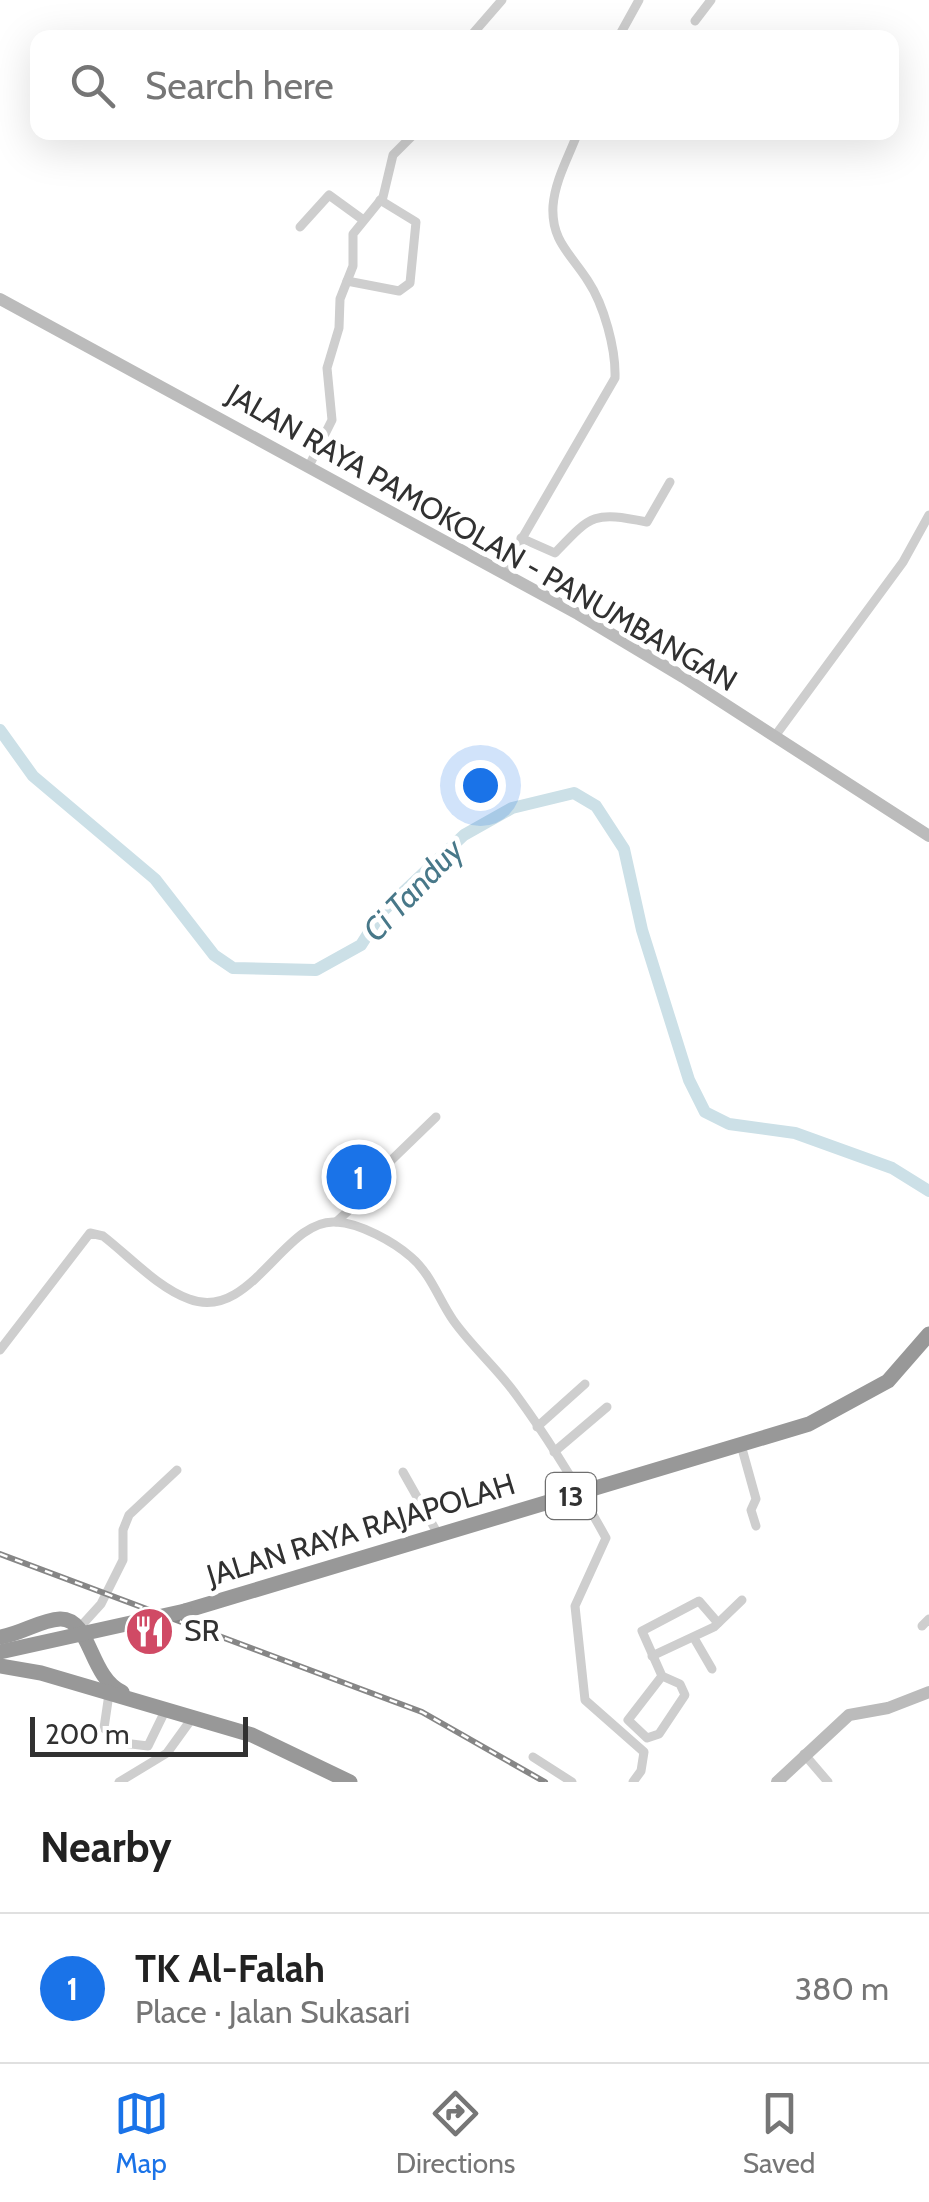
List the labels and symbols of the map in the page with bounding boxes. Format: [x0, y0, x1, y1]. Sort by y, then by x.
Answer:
street label: JALAN RAYA PAMOKOLAN - PANUMBANGAN [220, 375, 744, 699]
your location [455, 760, 506, 811]
water label: Ci Tanduy [354, 829, 472, 949]
pin: 1 [326, 1140, 392, 1214]
street label: JALAN RAYA RAJAPOLAH [201, 1465, 519, 1594]
road number: 13 [546, 1473, 596, 1519]
restaurant icon: SR [123, 1605, 175, 1657]
place label: SR [184, 1612, 220, 1649]
scale bar [30, 1712, 248, 1756]

